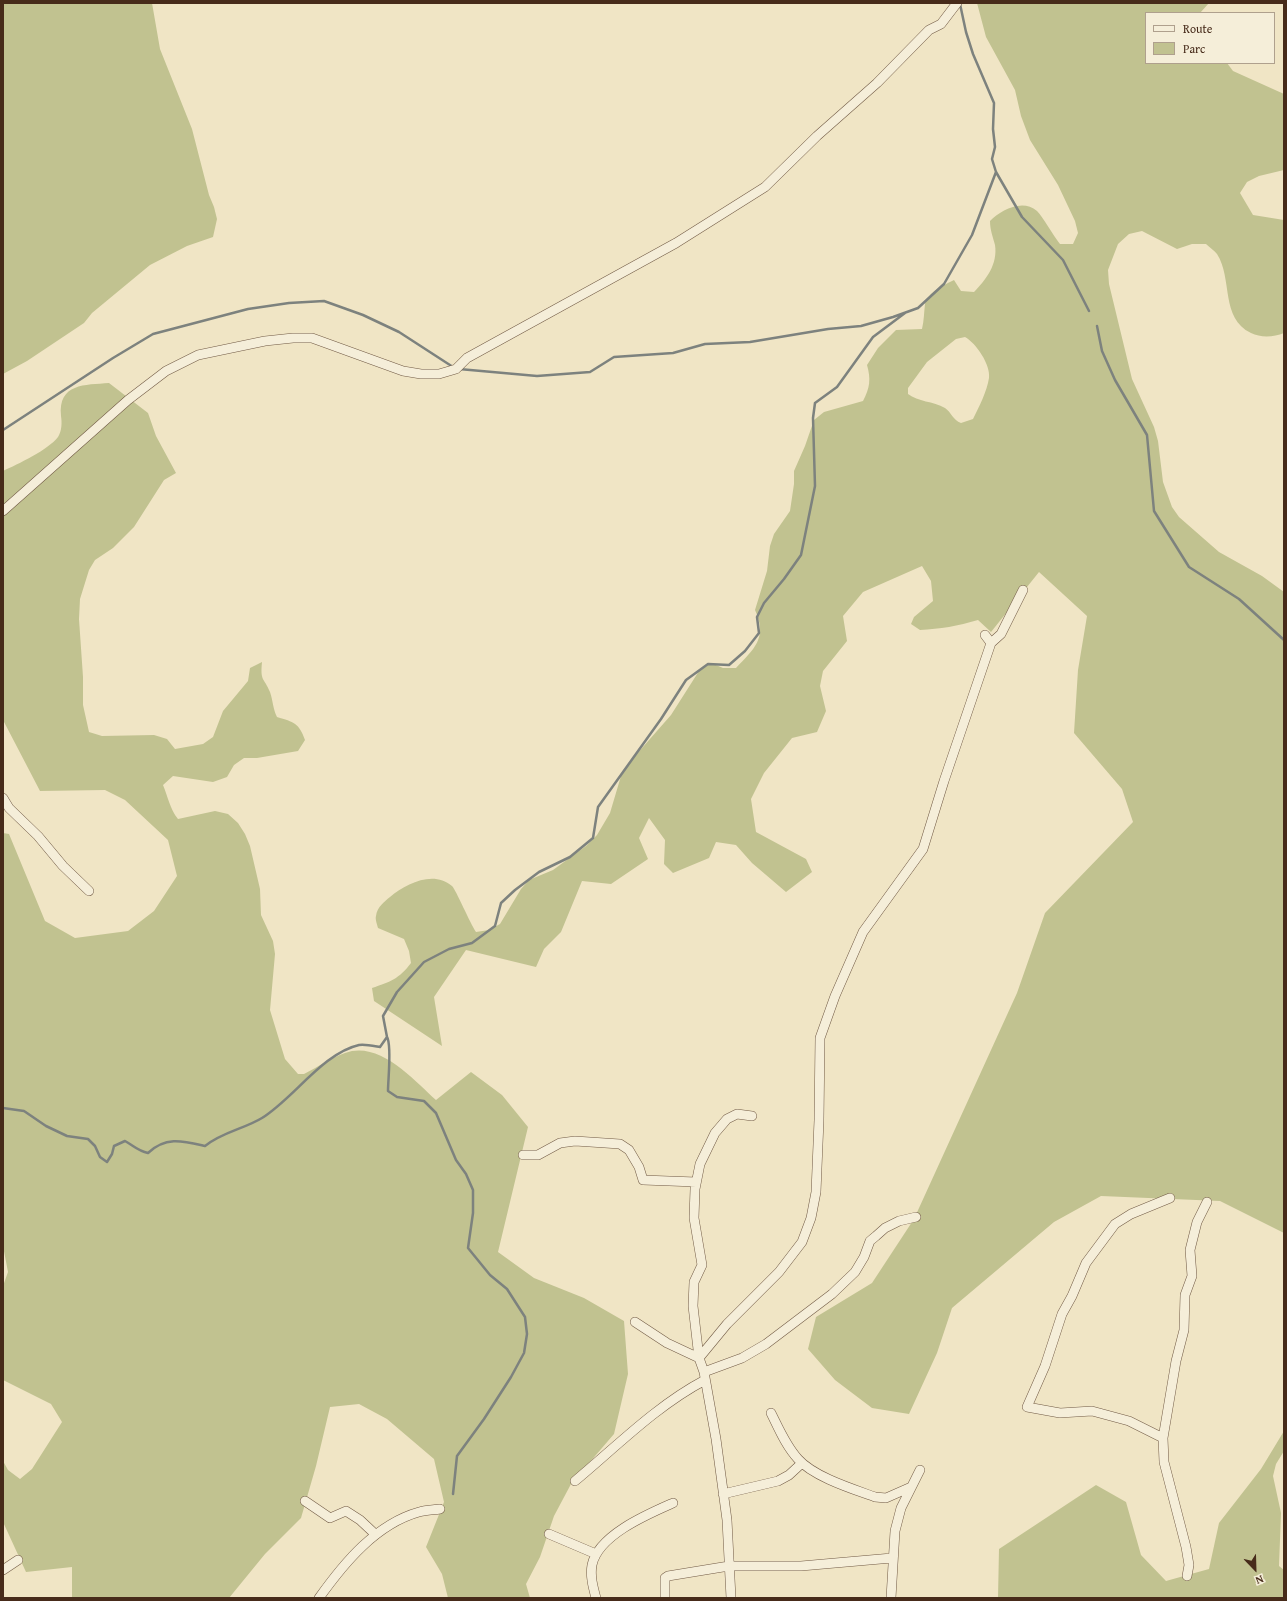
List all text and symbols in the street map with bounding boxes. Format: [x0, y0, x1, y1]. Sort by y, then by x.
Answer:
legend [1145, 12, 1275, 64]
text: Route [1183, 20, 1212, 37]
text: Parc [1183, 40, 1205, 57]
north arrow [1235, 1549, 1275, 1589]
text: N [1253, 1571, 1266, 1589]

